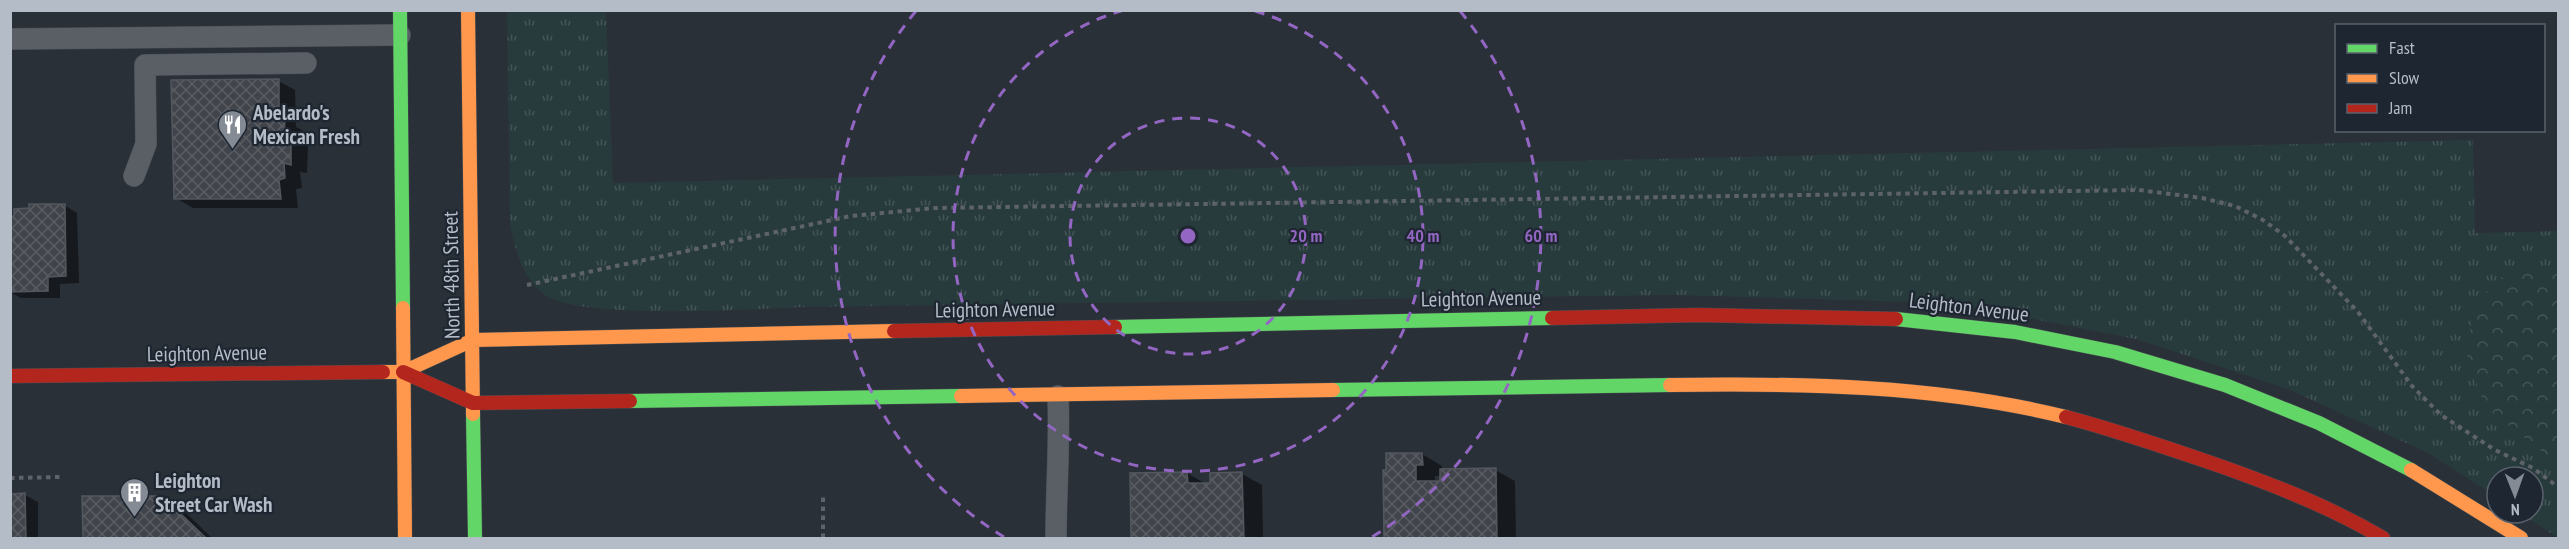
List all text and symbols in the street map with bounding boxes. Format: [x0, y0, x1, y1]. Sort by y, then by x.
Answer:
legend [2335, 24, 2545, 132]
text: Fast [2389, 36, 2415, 59]
text: Slow [2389, 66, 2420, 89]
text: Jam [2388, 96, 2412, 119]
place label: Abelardo's Mexican Fresh [252, 99, 360, 150]
restaurant icon: Abelardo's Mexican Fresh [216, 108, 248, 150]
street label: North 48th Street [436, 211, 466, 339]
text: 20 m [1290, 224, 1322, 247]
text: 40 m [1407, 224, 1439, 247]
text: 60 m [1525, 224, 1557, 247]
centre of rings [1178, 226, 1198, 246]
street label: Leighton Avenue [1421, 283, 1541, 313]
street label: Leighton Avenue [1908, 286, 2030, 328]
street label: Leighton Avenue [935, 294, 1055, 324]
street label: Leighton Avenue [147, 338, 267, 368]
north arrow [2485, 465, 2545, 525]
place label: Leighton Street Car Wash [155, 467, 272, 518]
building icon: Leighton Street Car Wash [118, 476, 150, 518]
text: N [2511, 500, 2520, 520]

